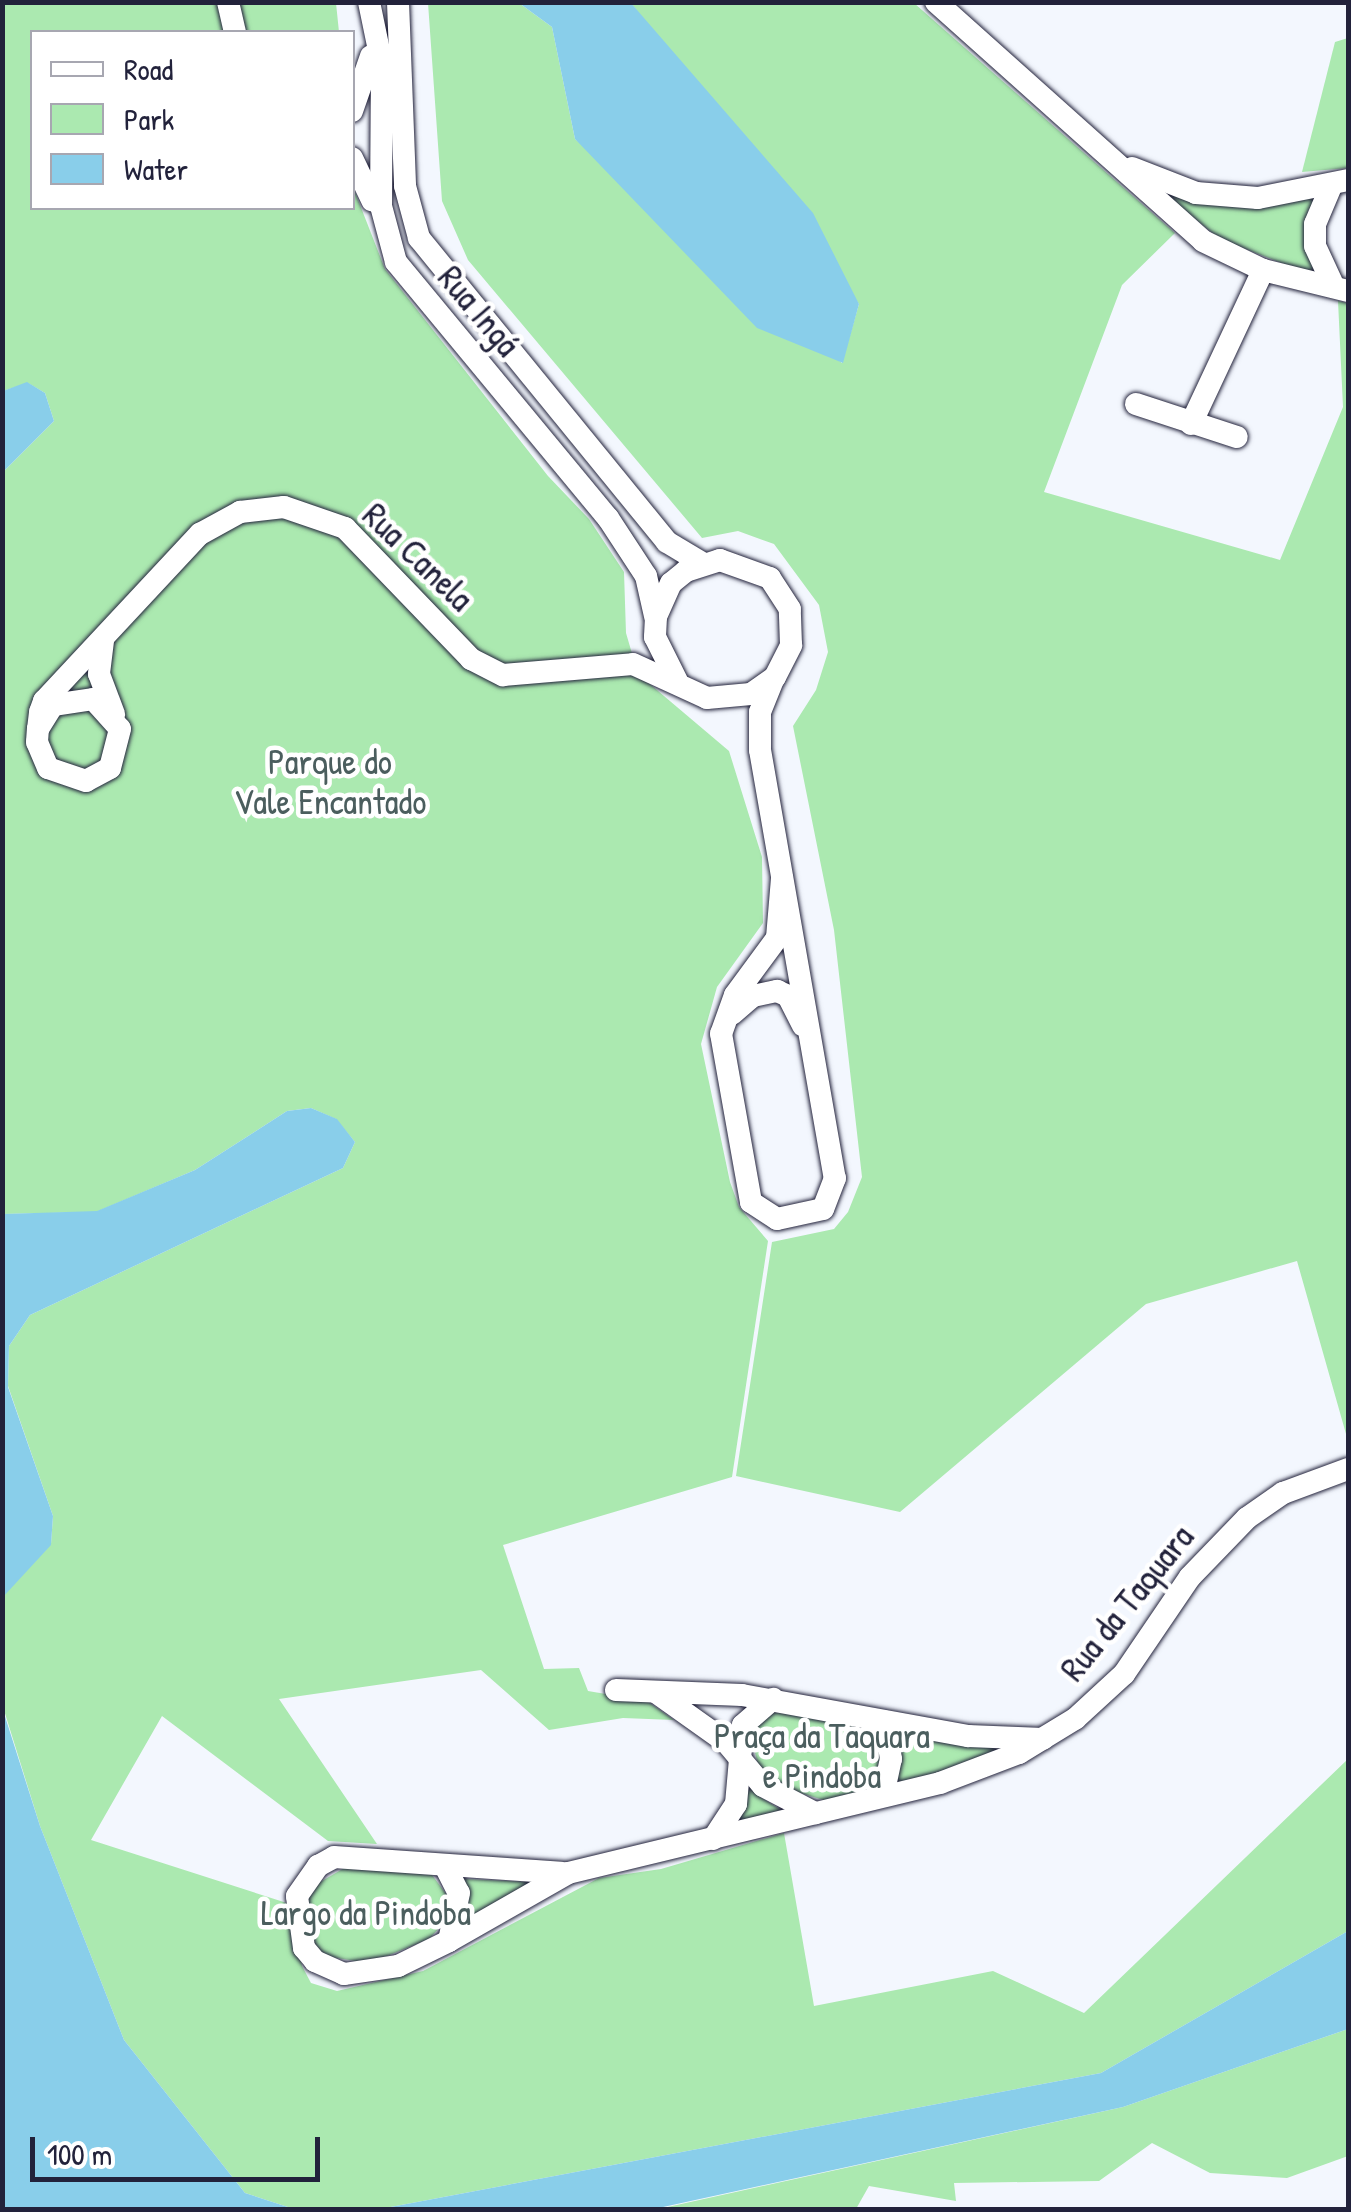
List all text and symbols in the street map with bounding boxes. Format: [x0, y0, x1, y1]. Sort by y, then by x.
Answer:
legend [30, 30, 355, 210]
text: Road [124, 49, 173, 89]
text: Park [124, 99, 174, 139]
text: Water [124, 149, 188, 189]
street label: Rua Ingá [429, 257, 529, 365]
street label: Rua Canela [354, 494, 482, 620]
park label: Parque do Vale Encantado [234, 741, 426, 823]
street label: Rua da Taquara [1051, 1517, 1203, 1689]
park label: Praça da Taquara e Pindoba [714, 1715, 930, 1797]
park label: Largo da Pindoba [261, 1892, 471, 1934]
scale bar [35, 2117, 325, 2179]
text: 100 m [47, 2134, 112, 2174]

